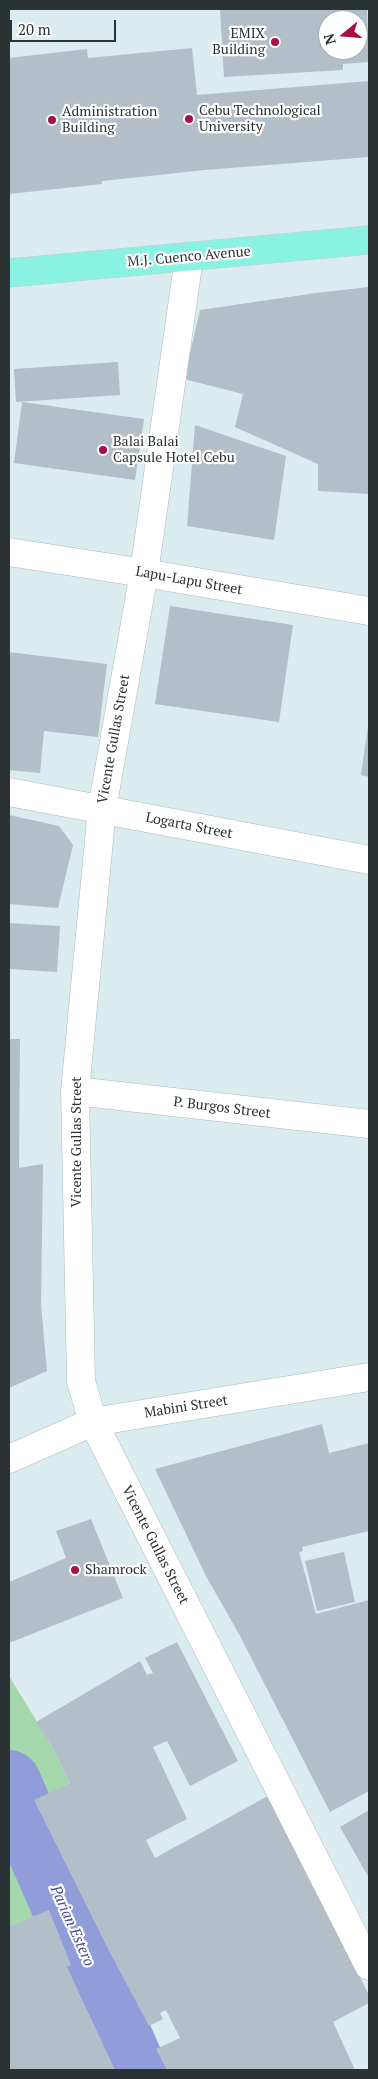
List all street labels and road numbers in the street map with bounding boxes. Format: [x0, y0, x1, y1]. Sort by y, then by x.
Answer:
street label: M.J. Cuenco Avenue [127, 243, 251, 271]
street label: Lapu-Lapu Street [134, 563, 244, 599]
street label: Vicente Gullas Street [94, 673, 134, 805]
street label: Logarta Street [144, 809, 234, 843]
street label: Vicente Gullas Street [69, 1076, 85, 1208]
street label: P. Burgos Street [172, 1094, 272, 1122]
street label: Mabini Street [143, 1392, 229, 1422]
street label: Vicente Gullas Street [118, 1483, 192, 1607]

